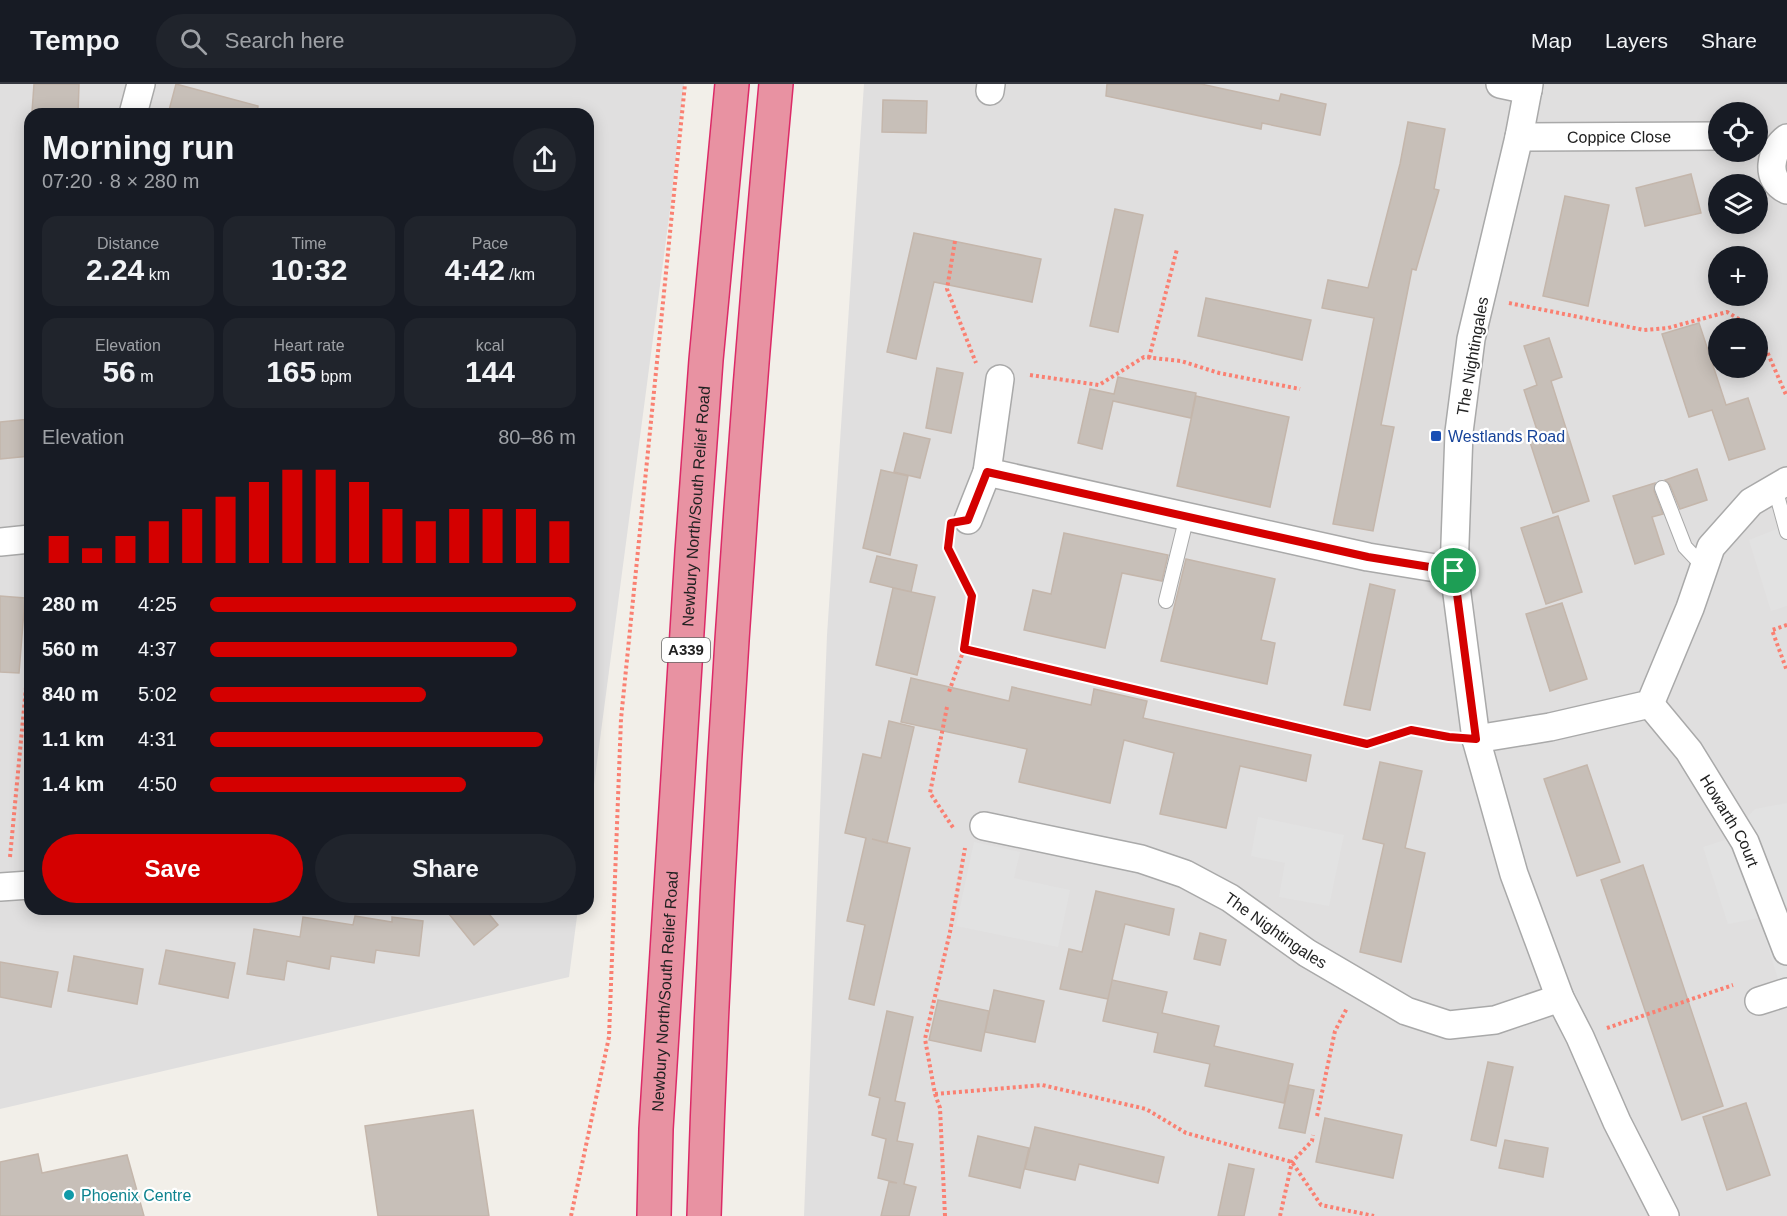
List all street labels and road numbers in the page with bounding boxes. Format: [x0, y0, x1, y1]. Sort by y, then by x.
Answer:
street label: Coppice Close [1567, 128, 1671, 146]
street label: The Nightingales [1454, 295, 1491, 417]
street label: Newbury North/South Relief Road [679, 385, 713, 627]
road number: A339 [662, 638, 710, 662]
street label: Howarth Court [1697, 772, 1762, 870]
street label: Newbury North/South Relief Road [649, 870, 681, 1112]
street label: The Nightingales [1222, 889, 1330, 972]

